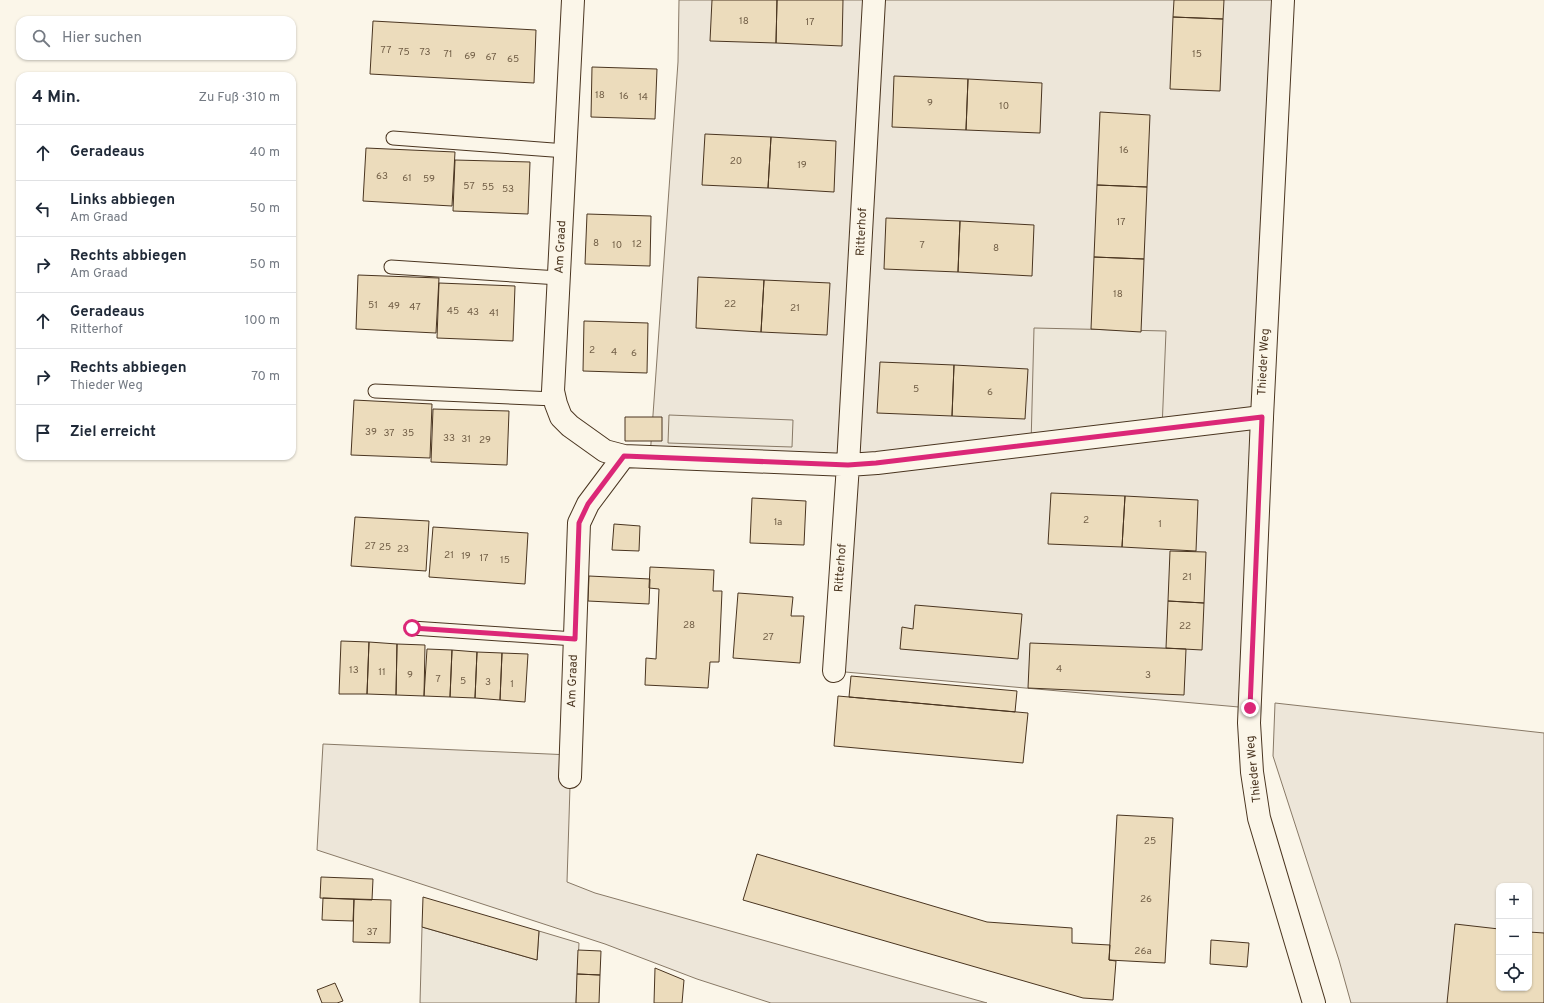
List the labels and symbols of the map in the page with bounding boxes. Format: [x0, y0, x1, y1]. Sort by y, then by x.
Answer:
house number: 18 [739, 15, 749, 28]
house number: 17 [806, 16, 814, 29]
house number: 77 [381, 44, 391, 57]
house number: 75 [398, 46, 410, 59]
house number: 73 [419, 46, 431, 59]
house number: 71 [443, 48, 453, 61]
house number: 15 [1192, 48, 1202, 61]
house number: 69 [464, 50, 476, 63]
house number: 67 [486, 51, 497, 64]
house number: 65 [507, 53, 519, 66]
house number: 18 [595, 89, 605, 102]
house number: 16 [619, 90, 629, 103]
house number: 14 [638, 91, 648, 104]
house number: 9 [927, 97, 933, 110]
house number: 10 [999, 100, 1009, 113]
house number: 16 [1119, 144, 1129, 157]
house number: 20 [730, 155, 742, 168]
house number: 19 [797, 159, 807, 172]
house number: 63 [376, 170, 388, 183]
house number: 61 [402, 172, 412, 185]
house number: 59 [423, 173, 435, 186]
house number: 57 [463, 180, 475, 193]
house number: 55 [482, 181, 494, 194]
house number: 53 [502, 183, 514, 196]
street label: Ritterhof [853, 207, 871, 257]
house number: 17 [1117, 216, 1125, 229]
street label: Am Graad [552, 220, 570, 274]
house number: 8 [593, 237, 599, 250]
house number: 12 [632, 238, 642, 251]
house number: 10 [612, 239, 622, 252]
house number: 7 [919, 239, 925, 252]
house number: 8 [993, 242, 999, 255]
house number: 18 [1113, 288, 1123, 301]
house number: 22 [724, 298, 736, 311]
house number: 51 [368, 299, 378, 312]
house number: 49 [388, 300, 400, 313]
house number: 47 [409, 301, 421, 314]
house number: 21 [790, 302, 800, 315]
house number: 45 [447, 305, 459, 318]
house number: 43 [467, 306, 479, 319]
house number: 41 [489, 307, 499, 320]
street label: Thieder Weg [1254, 328, 1274, 396]
house number: 2 [589, 344, 595, 357]
house number: 4 [611, 346, 617, 359]
house number: 6 [631, 347, 637, 360]
house number: 5 [913, 383, 919, 396]
house number: 6 [987, 386, 993, 399]
house number: 39 [365, 426, 377, 439]
house number: 37 [383, 427, 395, 440]
house number: 35 [402, 427, 414, 440]
house number: 33 [443, 432, 455, 445]
house number: 31 [461, 433, 471, 446]
house number: 29 [479, 434, 491, 447]
house number: 2 [1083, 514, 1089, 527]
house number: 1a [774, 516, 782, 529]
house number: 1 [1158, 518, 1162, 531]
house number: 27 [364, 540, 376, 553]
house number: 25 [379, 541, 391, 554]
house number: 23 [397, 543, 409, 556]
street label: Ritterhof [831, 543, 851, 593]
house number: 21 [444, 549, 454, 562]
house number: 19 [461, 550, 471, 563]
house number: 17 [480, 552, 488, 565]
house number: 15 [500, 554, 510, 567]
house number: 21 [1182, 571, 1192, 584]
route start [403, 619, 421, 637]
house number: 28 [683, 619, 695, 632]
house number: 22 [1179, 620, 1191, 633]
house number: 27 [762, 631, 774, 644]
street label: Am Graad [564, 654, 582, 708]
house number: 4 [1056, 663, 1062, 676]
house number: 13 [349, 664, 359, 677]
house number: 11 [378, 666, 386, 679]
house number: 9 [407, 669, 413, 682]
house number: 3 [1145, 669, 1151, 682]
house number: 7 [435, 673, 441, 686]
house number: 5 [460, 675, 466, 688]
house number: 3 [485, 676, 491, 689]
house number: 1 [510, 678, 514, 691]
route end [1241, 699, 1259, 717]
street label: Thieder Weg [1243, 735, 1265, 803]
house number: 25 [1144, 835, 1156, 848]
house number: 26 [1140, 893, 1152, 906]
house number: 37 [366, 926, 378, 939]
house number: 26a [1134, 945, 1152, 958]

